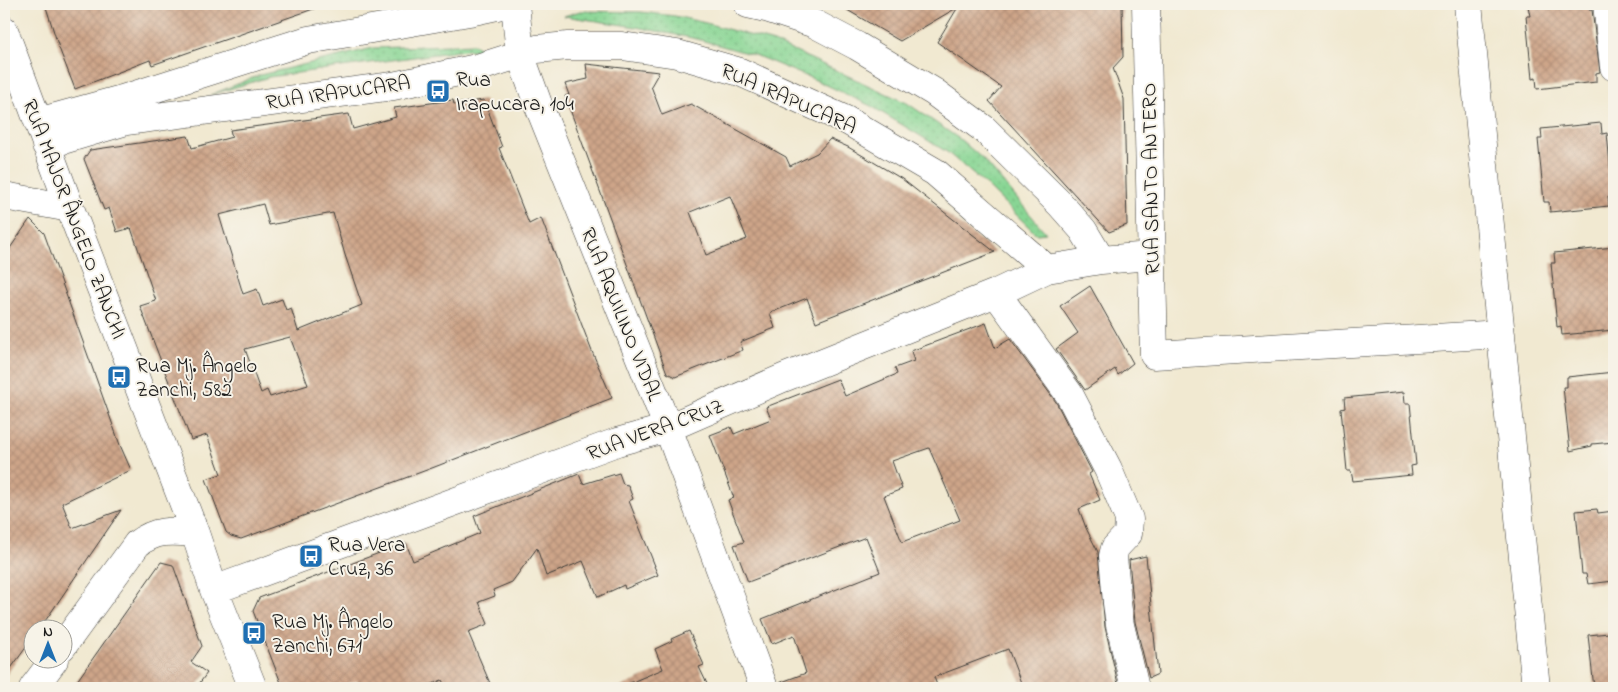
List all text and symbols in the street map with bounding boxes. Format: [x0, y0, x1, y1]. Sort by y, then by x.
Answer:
street label: RUA IRAPUCARA [716, 56, 861, 143]
place label: Rua Irapucara, 104 [456, 66, 574, 120]
street label: RUA IRAPUCARA [264, 69, 413, 119]
bus stop icon: Rua Irapucara, 104 [425, 78, 451, 104]
street label: RUA SANTO ANTERO [1135, 83, 1169, 275]
street label: RUA MAJOR ÂNGELO ZANCHI [13, 95, 135, 344]
street label: RUA AQUILINO VIDAL [572, 224, 669, 406]
place label: Rua Mj. Ângelo Zanchi, 582 [136, 350, 257, 406]
bus stop icon: Rua Mj. Ângelo Zanchi, 582 [106, 364, 132, 390]
street label: RUA VERA CRUZ [583, 392, 728, 470]
place label: Rua Vera Cruz, 36 [328, 531, 405, 585]
bus stop icon: Rua Vera Cruz, 36 [298, 543, 324, 569]
place label: Rua Mj. Ângelo Zanchi, 671 [272, 606, 393, 662]
north arrow [22, 620, 72, 670]
bus stop icon: Rua Mj. Ângelo Zanchi, 671 [241, 620, 267, 646]
text: N [43, 622, 53, 643]

